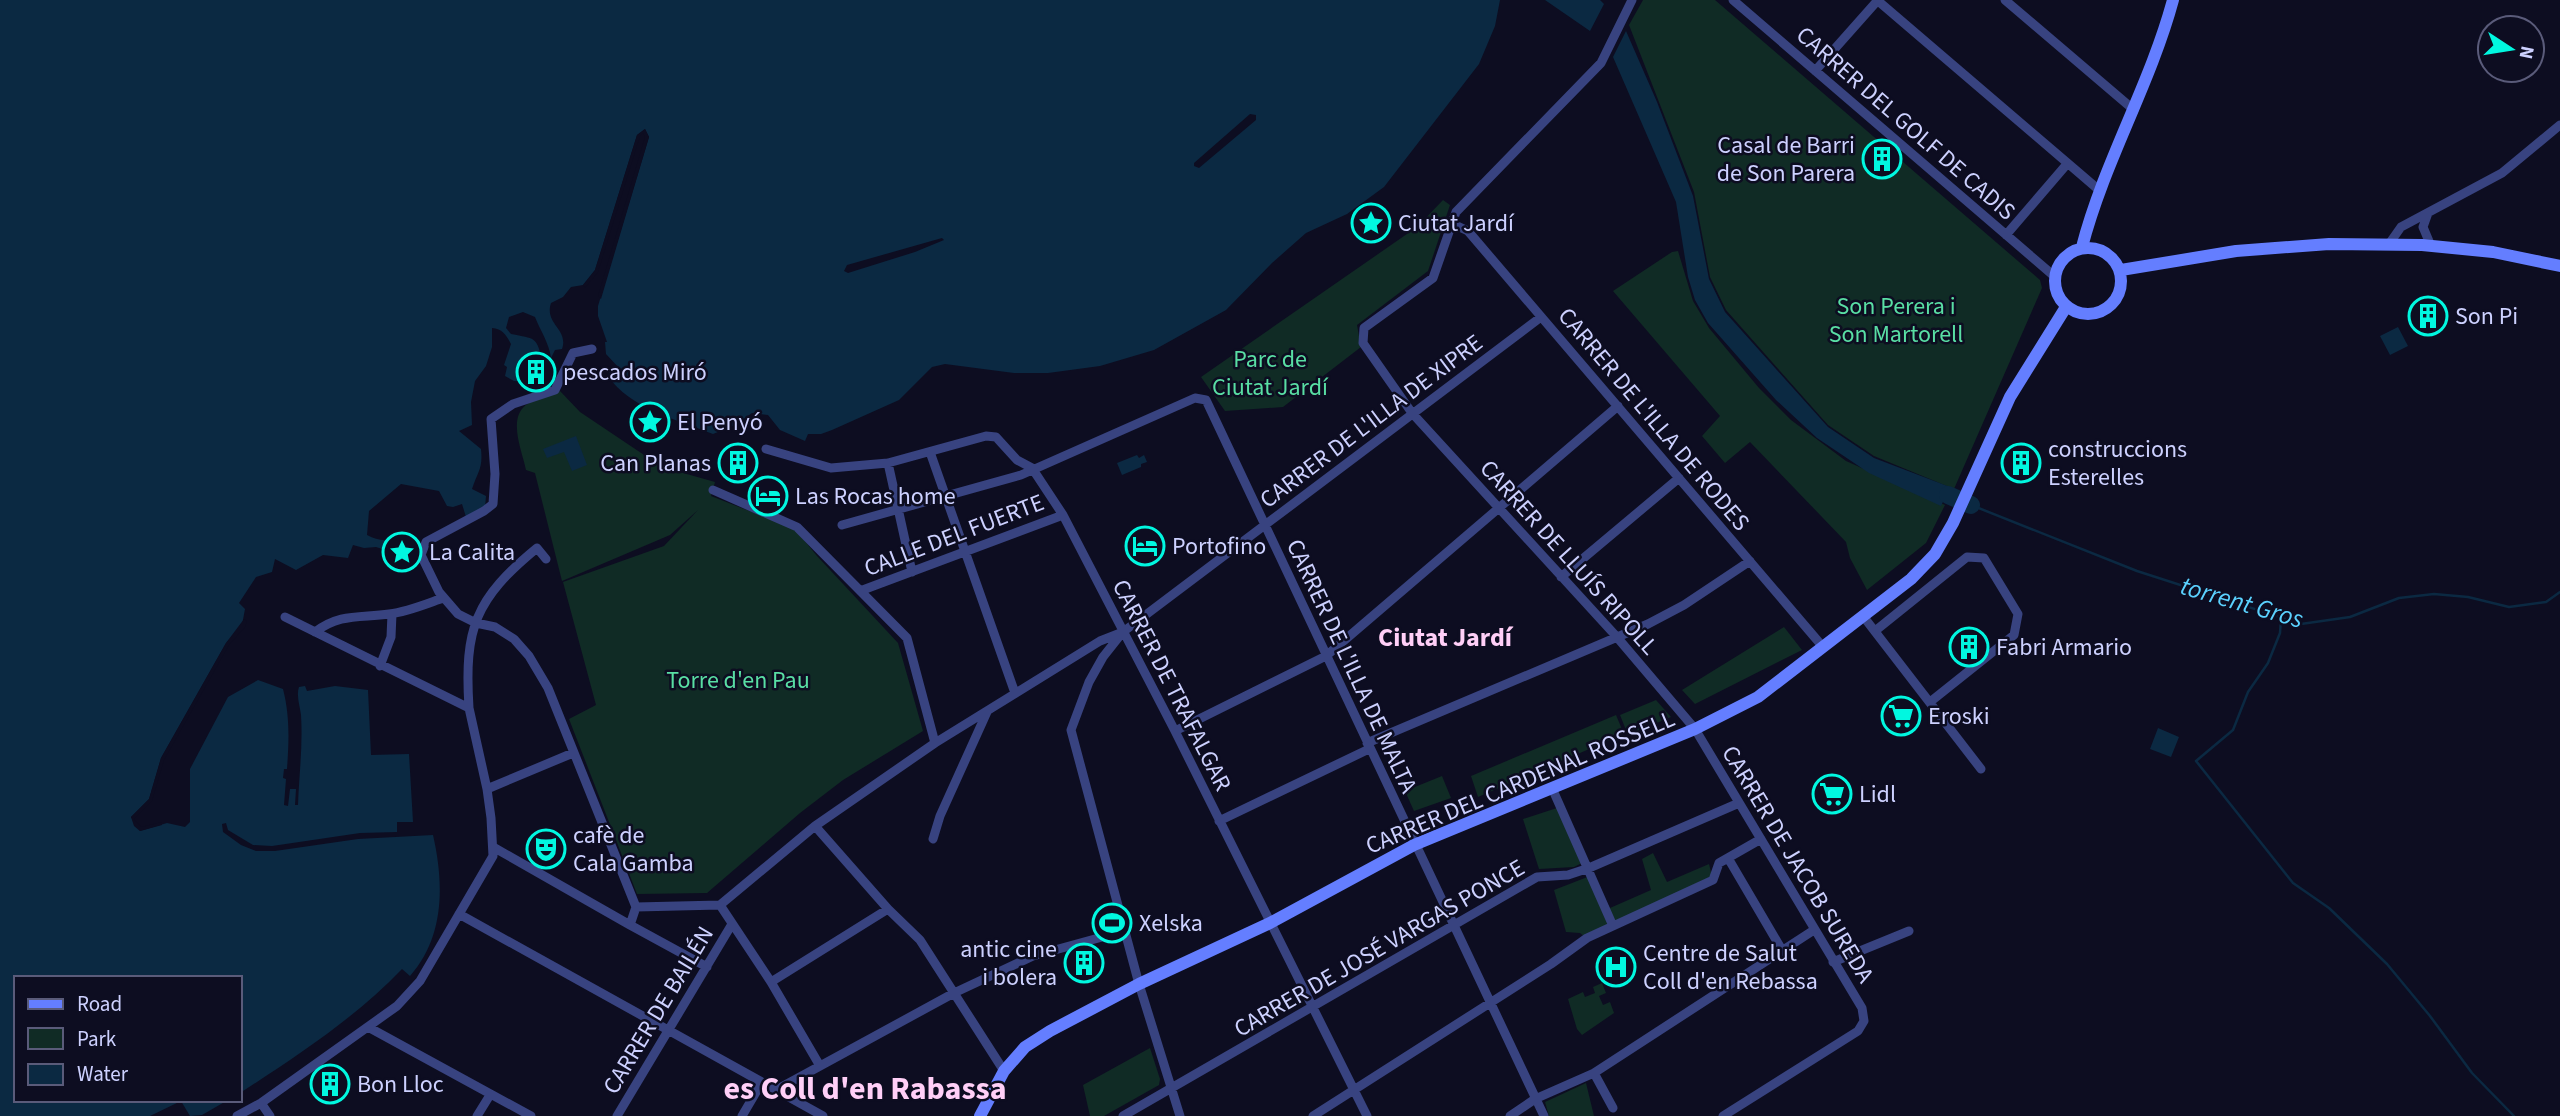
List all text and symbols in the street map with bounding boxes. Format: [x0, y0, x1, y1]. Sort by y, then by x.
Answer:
north arrow [2476, 14, 2546, 84]
street label: CARRER DEL GOLF DE CADIS [1788, 18, 2023, 229]
text: N [2512, 43, 2541, 61]
place label: Casal de Barri de Son Parera [1717, 128, 1855, 191]
building icon: Casal de Barri de Son Parera [1861, 138, 1903, 180]
place icon: Ciutat Jardí [1350, 202, 1392, 244]
place label: Ciutat Jardí [1398, 206, 1515, 241]
park label: Son Perera i Son Martorell [1829, 289, 1963, 352]
building icon: Son Pi [2407, 295, 2449, 337]
place label: Son Pi [2455, 299, 2518, 334]
street label: CARRER DE L'ILLA DE RODES [1549, 300, 1758, 539]
street label: CARRER DE L'ILLA DE XIPRE [1253, 326, 1490, 517]
park label: Parc de Ciutat Jardí [1212, 342, 1329, 405]
building icon: pescados Miró [515, 351, 557, 393]
place label: pescados Miró [563, 355, 707, 390]
place icon: El Penyó [629, 401, 671, 443]
place label: El Penyó [677, 405, 763, 440]
place label: construccions Esterelles [2048, 432, 2187, 495]
building icon: Can Planas [717, 442, 759, 484]
building icon: construccions Esterelles [2000, 442, 2042, 484]
place label: Can Planas [600, 446, 711, 481]
street label: CARRER DE LLUÍS RIPOLL [1471, 452, 1666, 663]
hotel icon: Las Rocas home [747, 475, 789, 517]
place label: Las Rocas home [795, 479, 956, 514]
street label: CALLE DEL FUERTE [859, 485, 1049, 586]
hotel icon: Portofino [1124, 525, 1166, 567]
place label: Portofino [1172, 529, 1266, 564]
place icon: La Calita [381, 531, 423, 573]
street label: CARRER DE L'ILLA DE MALTA [1277, 533, 1426, 799]
place label: La Calita [429, 535, 515, 570]
water label: torrent Gros [2176, 567, 2308, 638]
street label: CARRER DE TRAFALGAR [1103, 573, 1240, 797]
district label: Ciutat Jardí [1378, 619, 1514, 656]
building icon: Fabri Armario [1948, 626, 1990, 668]
place label: Fabri Armario [1996, 630, 2132, 665]
park label: Torre d'en Pau [666, 663, 810, 698]
supermarket icon: Eroski [1880, 695, 1922, 737]
place label: Eroski [1928, 699, 1990, 734]
street label: CARRER DEL CARDENAL ROSSELL [1360, 701, 1680, 864]
street label: CARRER DE JACOB SUREDA [1713, 739, 1883, 990]
supermarket icon: Lidl [1811, 773, 1853, 815]
place label: Lidl [1859, 777, 1896, 812]
place label: cafè de Cala Gamba [573, 818, 694, 881]
theatre icon: cafè de Cala Gamba [525, 828, 567, 870]
street label: CARRER DE JOSÉ VARGAS PONCE [1227, 851, 1531, 1046]
sports icon: Xelska [1091, 902, 1133, 944]
place label: Xelska [1139, 906, 1203, 941]
street label: CARRER DE BAILÉN [594, 920, 723, 1101]
place label: antic cine i bolera [960, 932, 1057, 995]
place label: Centre de Salut Coll d'en Rebassa [1643, 936, 1818, 999]
building icon: antic cine i bolera [1063, 942, 1105, 984]
hospital icon: Centre de Salut Coll d'en Rebassa [1595, 946, 1637, 988]
legend [14, 976, 242, 1102]
text: Road [77, 989, 122, 1019]
text: Park [77, 1024, 117, 1054]
text: Water [77, 1059, 129, 1089]
building icon: Bon Lloc [309, 1063, 351, 1105]
district label: es Coll d'en Rabassa [723, 1066, 1007, 1112]
place label: Bon Lloc [357, 1067, 444, 1102]

